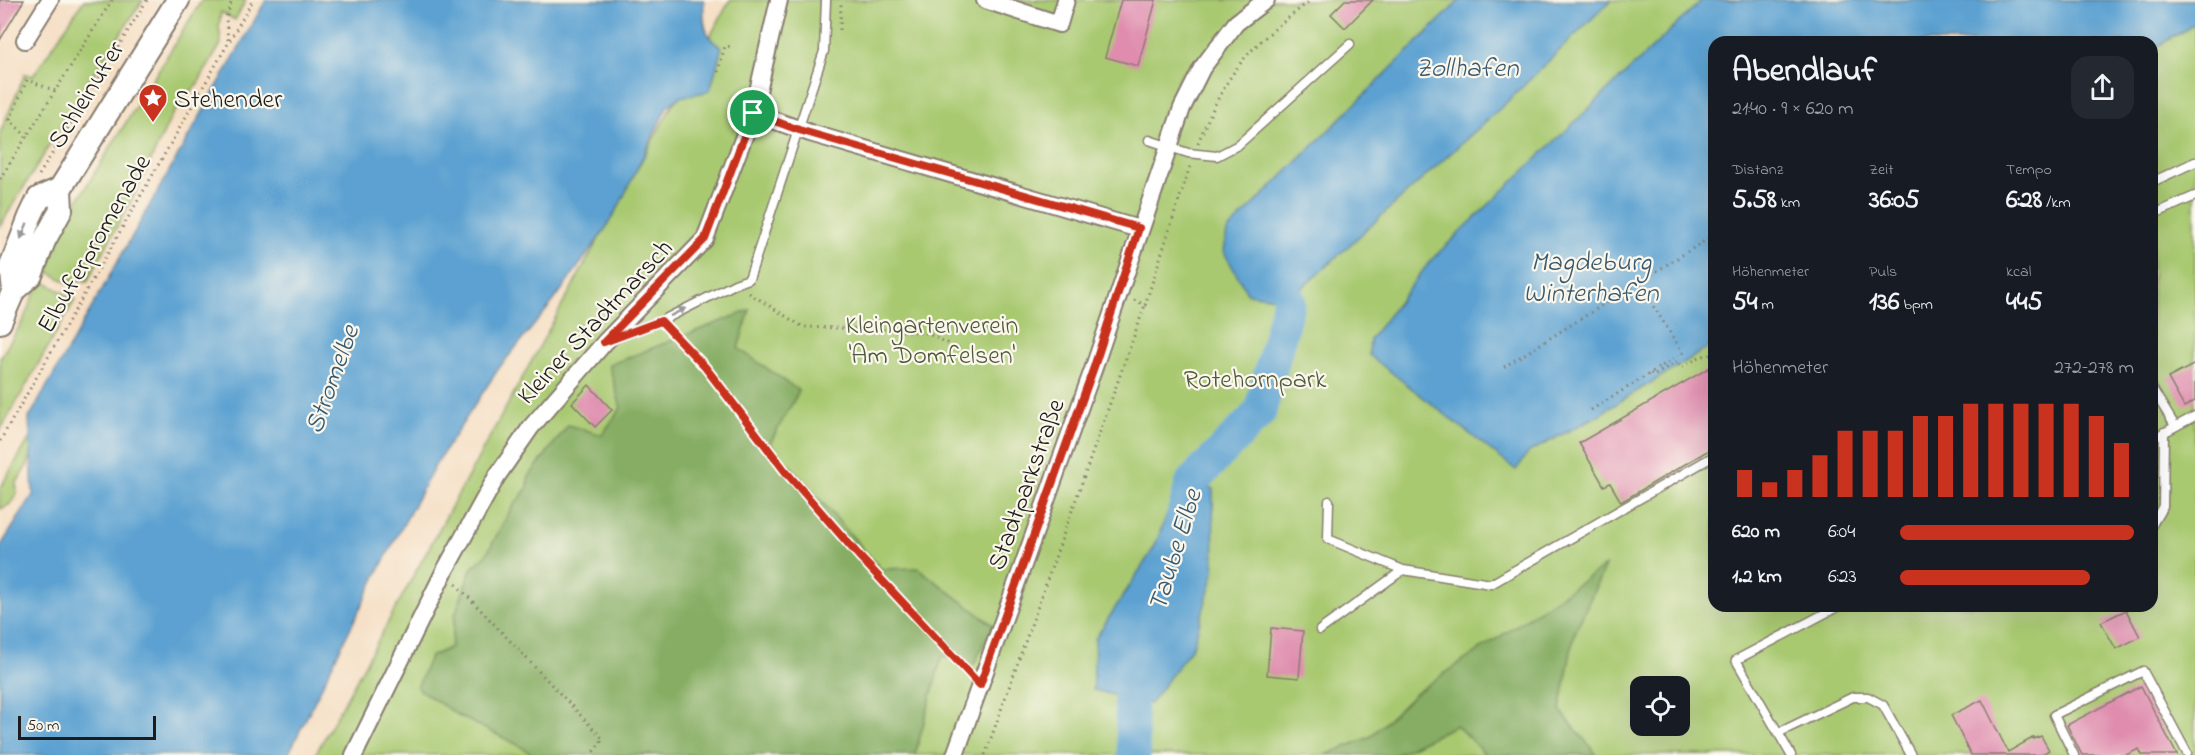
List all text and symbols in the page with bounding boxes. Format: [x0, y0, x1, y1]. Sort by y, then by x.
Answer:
street label: Schleinufer [39, 34, 136, 157]
text: Abendlauf [1732, 48, 1877, 96]
water label: Zollhafen [1416, 50, 1519, 89]
button: share [2071, 56, 2134, 119]
place icon: Stehender [137, 82, 169, 124]
place label: Stehender [174, 82, 283, 120]
pin [727, 87, 778, 138]
text: 21:40 · 9 × 620 m [1732, 95, 1854, 124]
icon: arrive [736, 96, 769, 129]
street label: Elbuferpromenade [29, 148, 162, 341]
text: Distanz [1732, 158, 1783, 182]
text: Zeit [1869, 158, 1894, 182]
text: Tempo [2006, 158, 2052, 182]
text: 5.58 [1732, 182, 1777, 220]
text: 36:05 [1869, 182, 1920, 220]
text: 6:28 [2006, 182, 2042, 220]
text: km [1777, 191, 1800, 215]
text: /km [2042, 191, 2071, 215]
one-way arrow [19, 222, 28, 240]
street label: Kleiner Stadtmarsch [509, 232, 683, 414]
water label: Magdeburg Winterhafen [1523, 244, 1659, 314]
text: Höhenmeter [1732, 260, 1809, 284]
text: Puls [1869, 260, 1897, 284]
text: kcal [2006, 260, 2031, 284]
text: 54 [1732, 284, 1758, 322]
text: 136 [1869, 284, 1899, 322]
text: 445 [2006, 284, 2042, 322]
text: m [1758, 293, 1774, 317]
text: bpm [1899, 293, 1933, 317]
one-way arrow [669, 308, 687, 318]
park label: Kleingartenverein 'Am Domfelsen' [846, 308, 1018, 376]
water label: Stromelbe [296, 318, 372, 440]
text: Höhenmeter [1732, 354, 1828, 383]
text: 272–278 m [2054, 354, 2134, 383]
park label: Rotehornpark [1184, 362, 1327, 400]
street label: Stadtparkstraße [979, 394, 1077, 576]
water label: Taube Elbe [1139, 483, 1214, 617]
text: 620 m [1732, 518, 1780, 547]
text: 6:04 [1828, 518, 1855, 547]
text: 1.2 km [1732, 563, 1782, 592]
text: 6:23 [1828, 563, 1857, 592]
map controls [1630, 676, 1690, 736]
button: locate [1630, 676, 1690, 736]
scale bar [18, 713, 156, 740]
text: 50 m [27, 714, 59, 738]

